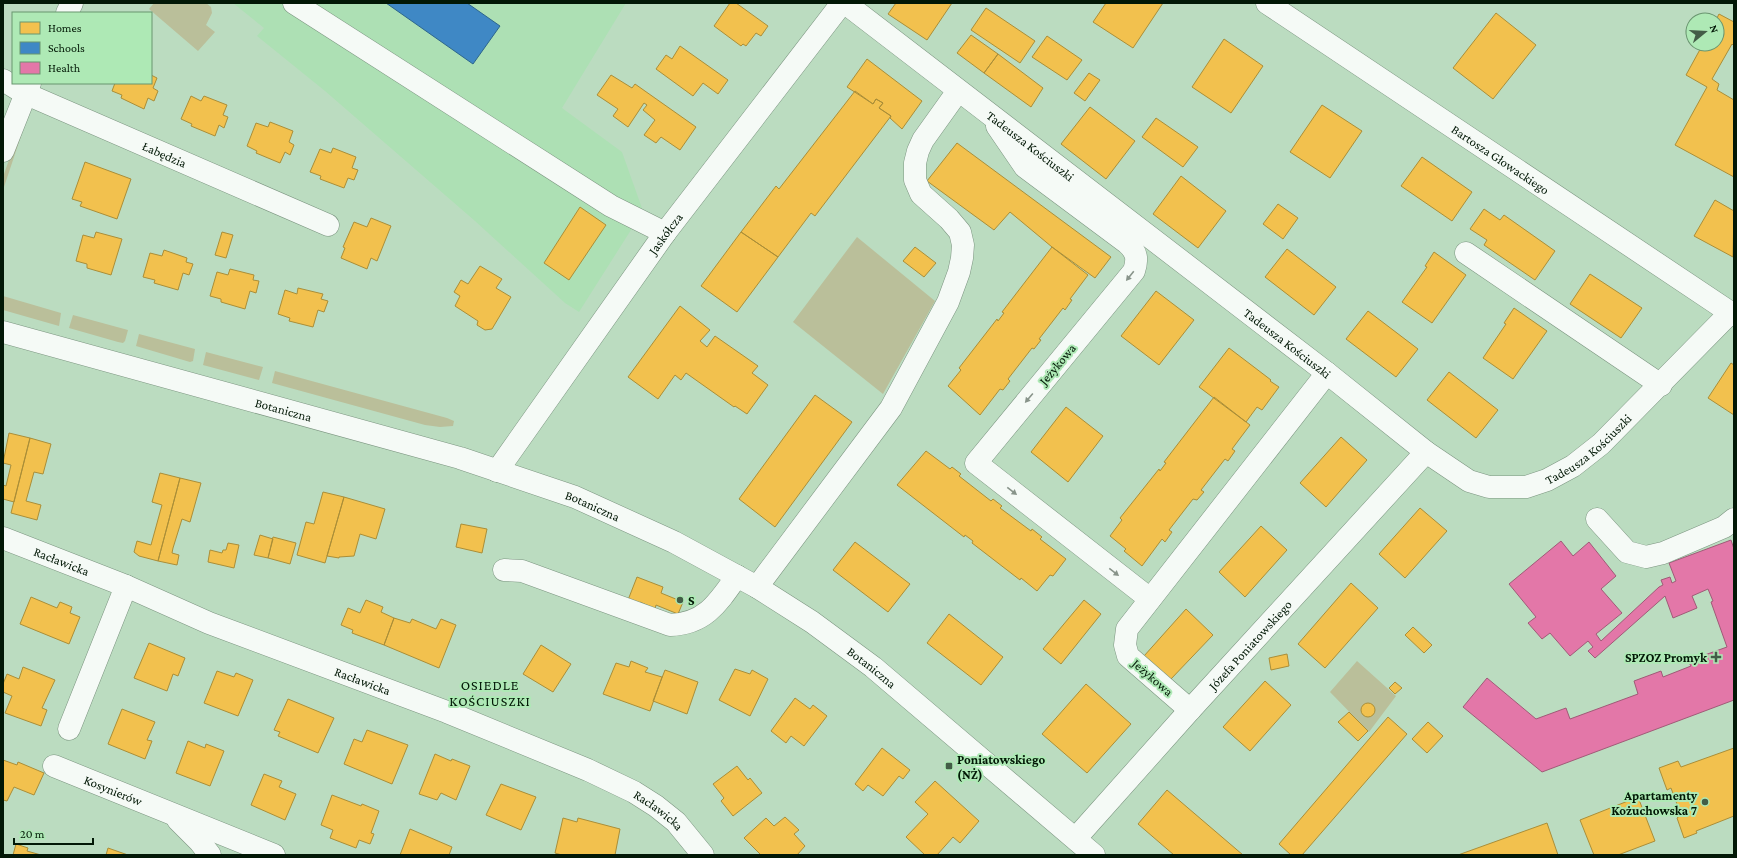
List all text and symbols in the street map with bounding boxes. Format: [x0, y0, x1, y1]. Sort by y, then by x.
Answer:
legend [12, 12, 152, 84]
north arrow [1685, 12, 1725, 52]
text: Homes [48, 21, 82, 35]
text: N [1708, 23, 1722, 35]
text: Schools [48, 41, 85, 55]
text: Health [48, 61, 81, 75]
street label: Tadeusza Kościuszki [984, 108, 1077, 184]
street label: Bartosza Głowackiego [1449, 121, 1552, 198]
street label: Łabędzia [140, 138, 189, 171]
street label: Jaskółcza [645, 210, 686, 258]
one-way arrow [1125, 271, 1134, 282]
street label: Tadeusza Kościuszki [1241, 305, 1334, 382]
street label: Jeżykowa [1035, 341, 1079, 389]
one-way arrow [1025, 393, 1034, 403]
street label: Botaniczna [253, 395, 313, 425]
street label: Tadeusza Kościuszki [1543, 410, 1635, 488]
street label: Botaniczna [563, 487, 622, 524]
one-way arrow [1006, 487, 1017, 496]
street label: Racławicka [32, 544, 91, 579]
one-way arrow [1108, 568, 1119, 576]
place label: S [688, 593, 695, 608]
marker: S [675, 595, 685, 605]
street label: Józefa Poniatowskiego [1205, 597, 1295, 694]
street label: Botaniczna [844, 644, 899, 692]
place label: SPZOZ Promyk [1625, 650, 1708, 665]
marker: SPZOZ Promyk [1710, 651, 1722, 663]
street label: Jeżykowa [1128, 655, 1176, 699]
street label: Racławicka [333, 664, 393, 698]
district label: OSIEDLE KOŚCIUSZKI [449, 677, 531, 709]
place label: Poniatowskiego (NŻ) [957, 752, 1045, 783]
marker: Poniatowskiego (NŻ) [944, 761, 954, 771]
street label: Kosynierów [82, 772, 145, 809]
street label: Racławicka [631, 787, 687, 833]
place label: Apartamenty Kożuchowska 7 [1611, 788, 1698, 818]
marker: Apartamenty Kożuchowska 7 [1700, 797, 1710, 807]
scale bar [14, 820, 93, 846]
text: 20 m [20, 827, 45, 841]

